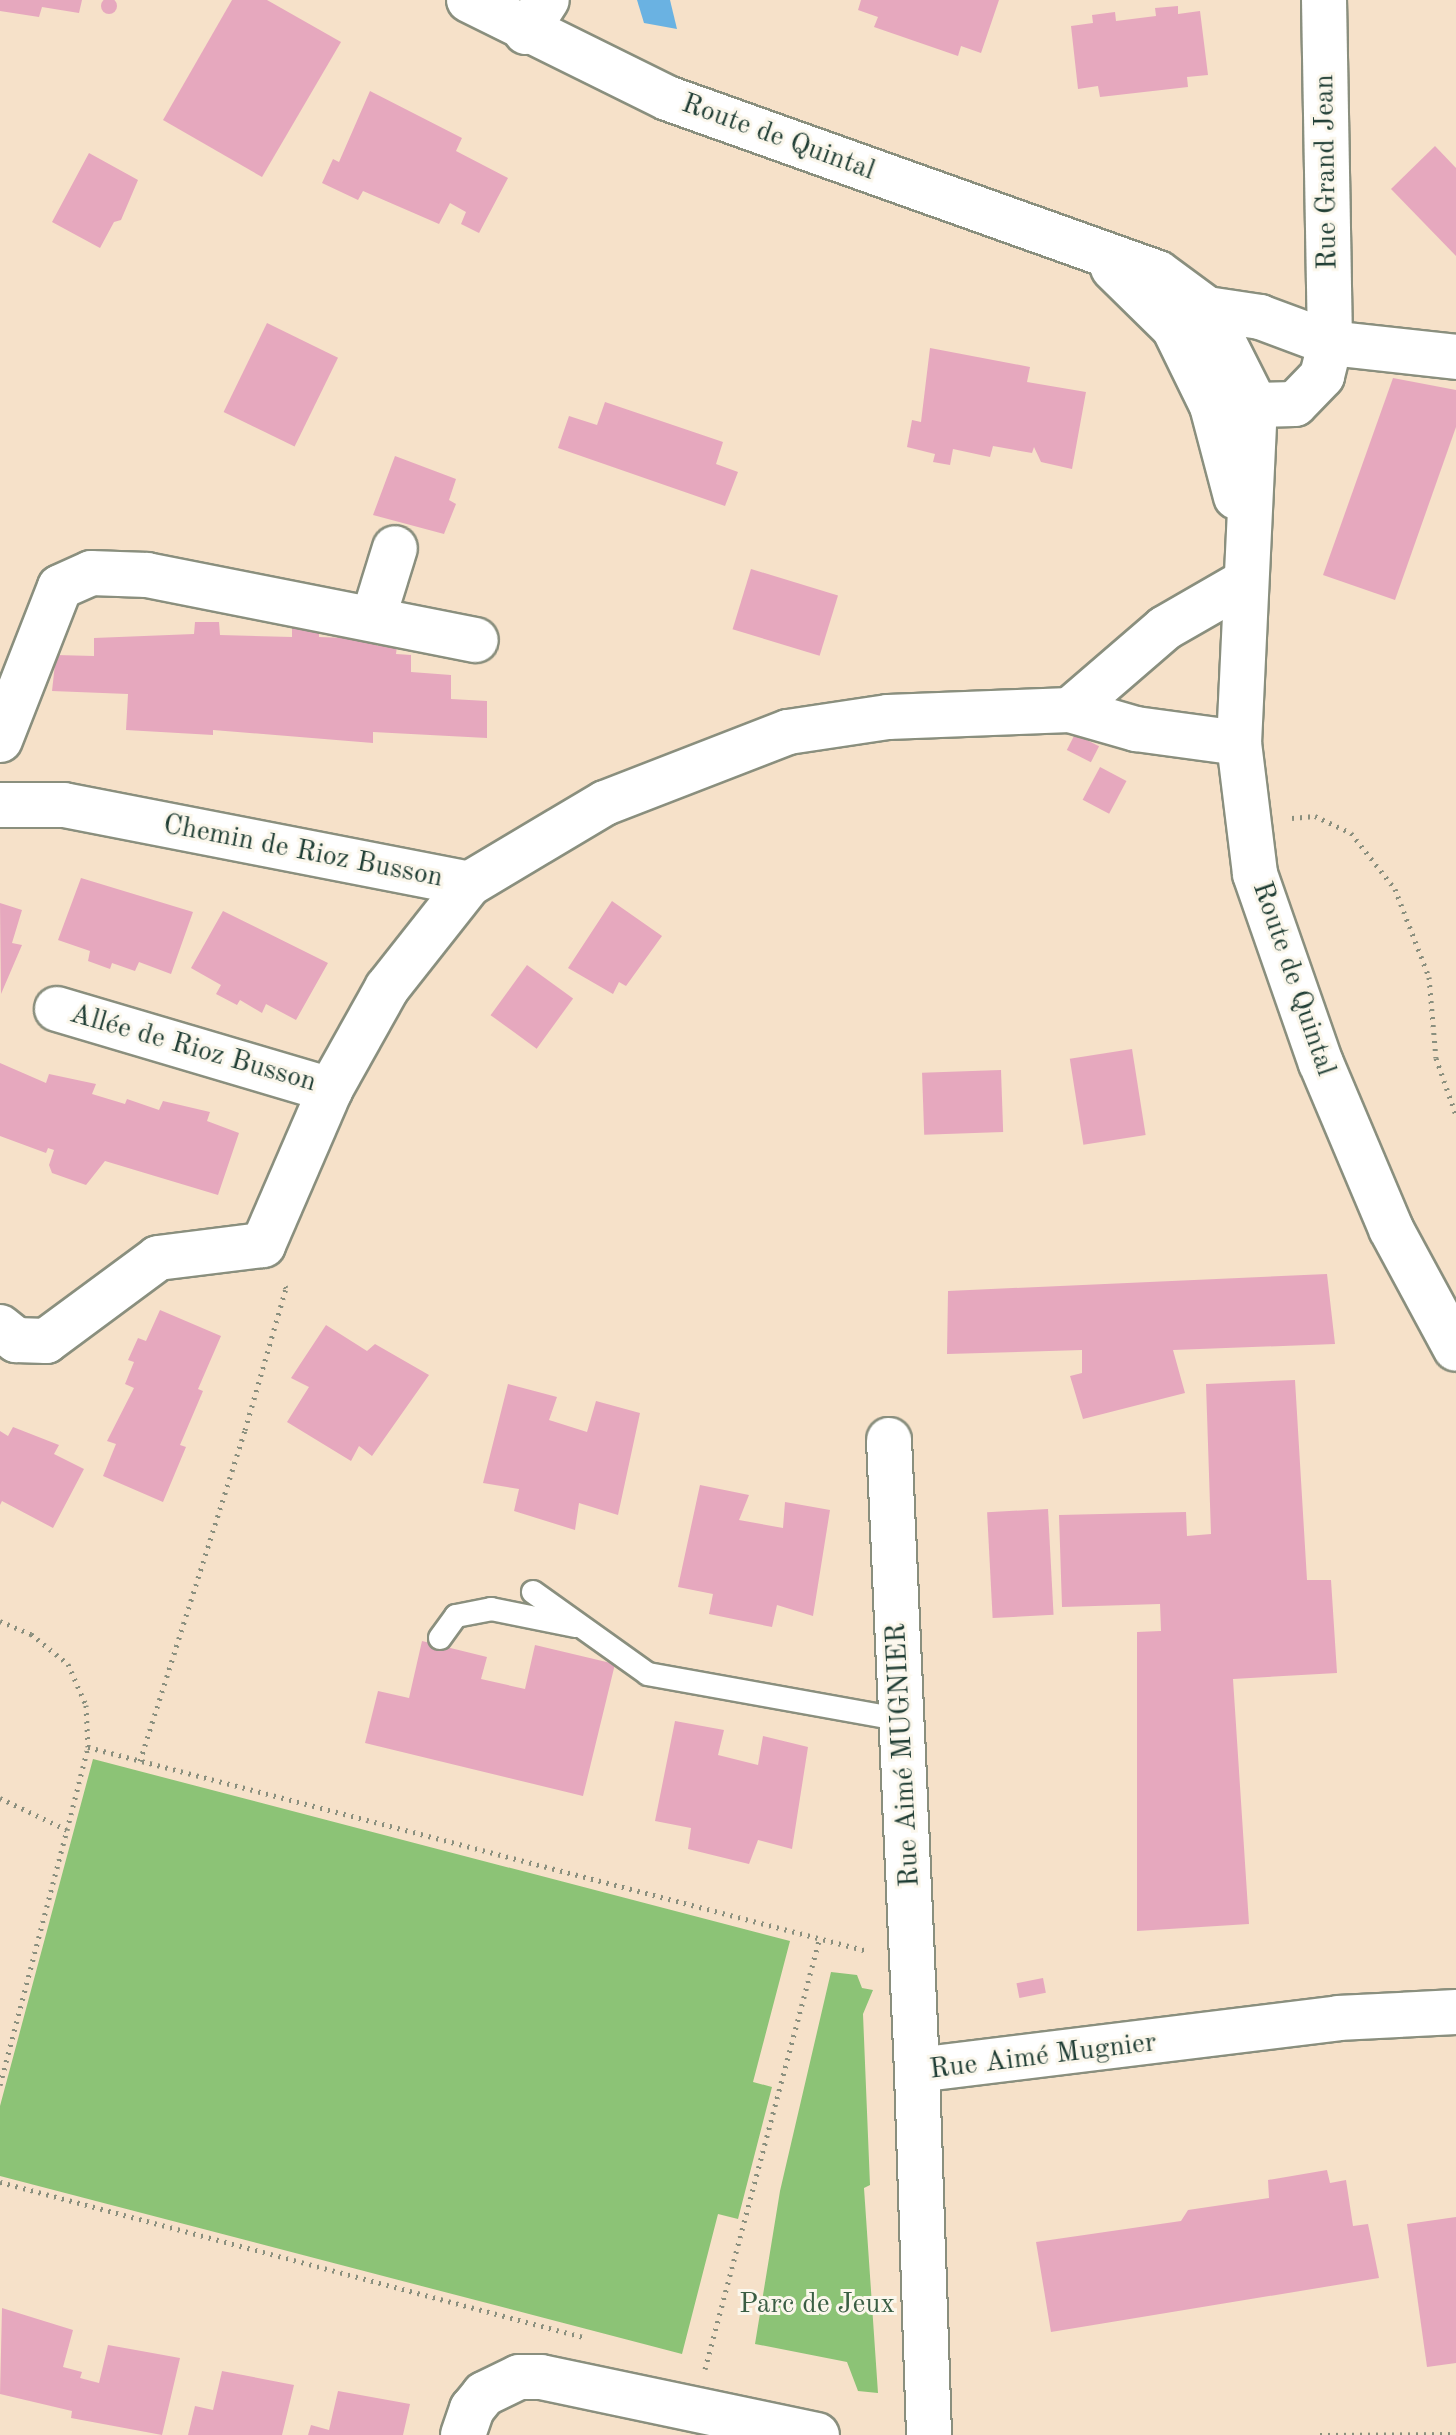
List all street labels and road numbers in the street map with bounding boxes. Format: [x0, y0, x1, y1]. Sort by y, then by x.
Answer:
street label: Rue Grand Jean [1308, 74, 1346, 270]
street label: Route de Quintal [677, 87, 879, 189]
street label: Chemin de Rioz Busson [160, 808, 446, 896]
street label: Route de Quintal [1244, 877, 1342, 1081]
street label: Allée de Rioz Busson [66, 998, 320, 1100]
street label: Rue Aimé MUGNIER [880, 1622, 928, 1888]
street label: Rue Aimé Mugnier [928, 2026, 1158, 2088]

